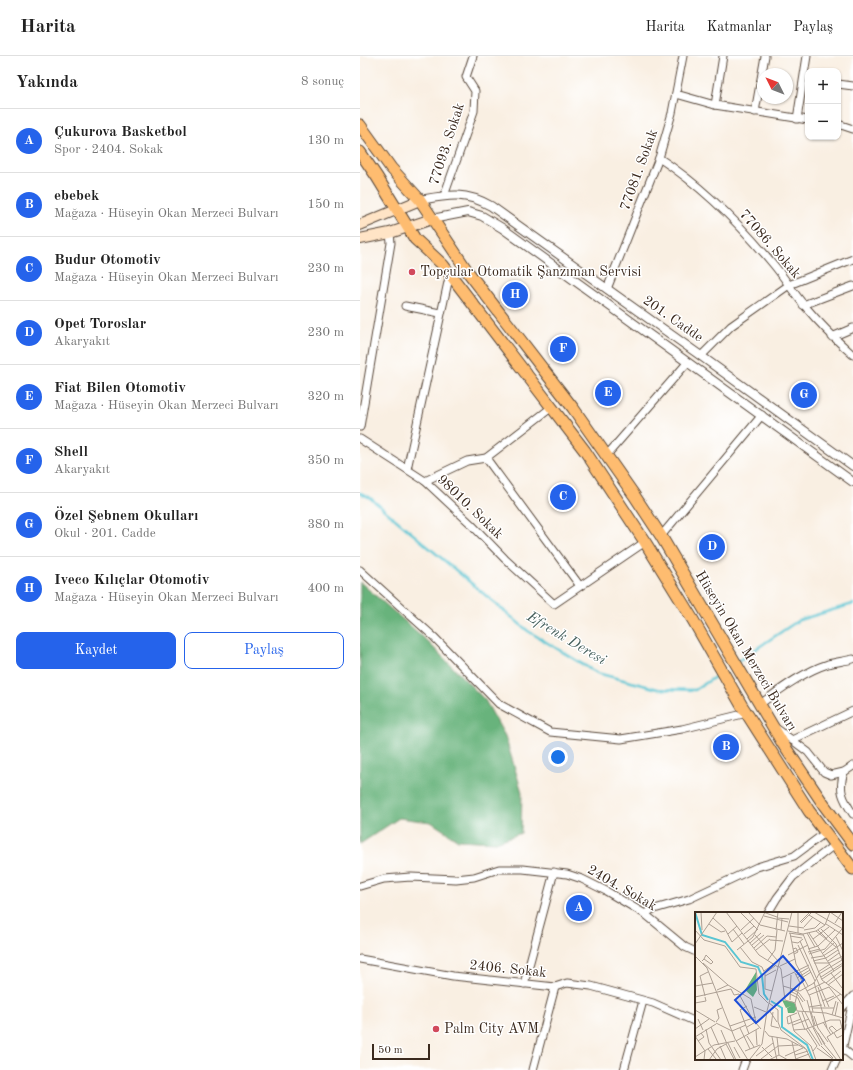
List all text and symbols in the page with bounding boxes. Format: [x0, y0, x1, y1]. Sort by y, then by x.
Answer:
text: Harita [20, 18, 76, 37]
text: Harita [645, 20, 685, 34]
text: Katmanlar [707, 20, 771, 34]
text: Paylaş [793, 20, 833, 34]
north arrow [757, 68, 793, 104]
map controls [805, 68, 841, 140]
button: + [805, 68, 841, 104]
text: Yakında [16, 74, 78, 91]
text: 8 sonuç [301, 75, 344, 88]
street label: 77093. Sokak [427, 101, 467, 187]
button: − [805, 104, 841, 140]
text: Çukurova Basketbol [54, 125, 187, 140]
street label: 77081. Sokak [618, 127, 660, 213]
text: A [24, 134, 34, 147]
text: 130 m [307, 134, 344, 147]
text: Spor · 2404. Sokak [54, 143, 163, 156]
text: ebebek [54, 189, 99, 204]
text: B [24, 198, 34, 211]
text: 150 m [307, 198, 344, 211]
text: Mağaza · Hüseyin Okan Merzeci Bulvarı [54, 207, 279, 220]
street label: 77086. Sokak [737, 207, 803, 281]
text: Budur Otomotiv [54, 253, 161, 268]
text: C [25, 262, 33, 275]
text: 230 m [307, 262, 344, 275]
place label: Topçular Otomatik Şanzıman Servisi [420, 265, 641, 279]
marker: Topçular Otomatik Şanzıman Servisi [407, 267, 417, 277]
text: Mağaza · Hüseyin Okan Merzeci Bulvarı [54, 271, 279, 284]
pin: H [502, 280, 528, 310]
street label: 201. Cadde [640, 293, 706, 345]
text: Opet Toroslar [54, 317, 146, 332]
text: D [24, 326, 34, 339]
text: 230 m [307, 326, 344, 339]
pin: F [550, 334, 576, 364]
text: Akaryakıt [54, 335, 110, 348]
pin: E [595, 378, 621, 408]
pin: G [791, 380, 817, 410]
text: Fiat Bilen Otomotiv [54, 381, 186, 396]
text: E [25, 390, 33, 403]
text: 320 m [307, 390, 344, 403]
text: Mağaza · Hüseyin Okan Merzeci Bulvarı [54, 399, 279, 412]
text: Shell [54, 445, 88, 460]
text: F [25, 454, 33, 467]
text: 350 m [307, 454, 344, 467]
text: Akaryakıt [54, 463, 110, 476]
street label: 98010. Sokak [434, 472, 506, 542]
pin: C [550, 482, 576, 512]
text: Özel Şebnem Okulları [54, 509, 199, 524]
text: G [24, 518, 34, 531]
text: 380 m [307, 518, 344, 531]
text: Okul · 201. Cadde [54, 527, 156, 540]
pin: D [699, 532, 725, 562]
street label: Hüseyin Okan Merzeci Bulvarı [693, 569, 799, 734]
text: Iveco Kılıçlar Otomotiv [54, 573, 210, 588]
text: H [24, 582, 34, 595]
text: 400 m [307, 582, 344, 595]
text: Mağaza · Hüseyin Okan Merzeci Bulvarı [54, 591, 279, 604]
water label: Efrenk Deresi [523, 609, 608, 668]
button: Kaydet [16, 632, 176, 669]
button: Paylaş [184, 632, 344, 669]
pin: B [713, 732, 739, 762]
your location [548, 747, 568, 767]
street label: 2404. Sokak [585, 863, 659, 913]
pin: A [566, 893, 592, 923]
inset map [695, 912, 843, 1060]
street label: 2406. Sokak [469, 958, 547, 980]
place label: Palm City AVM [444, 1022, 539, 1036]
marker: Palm City AVM [431, 1024, 441, 1034]
scale bar [372, 1042, 430, 1061]
text: 50 m [378, 1045, 403, 1056]

